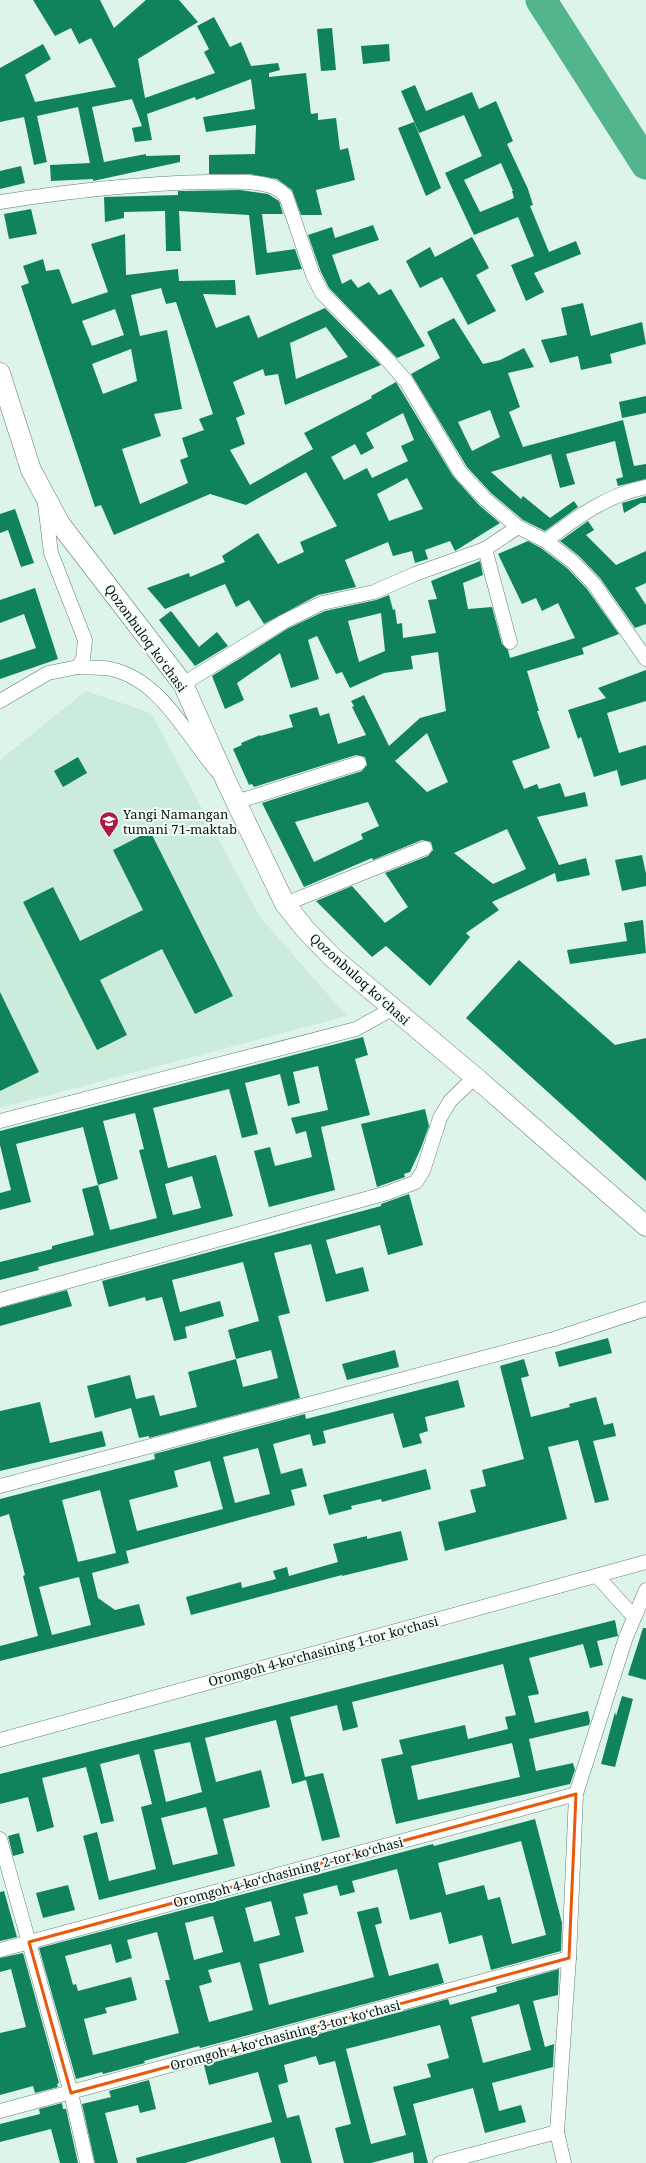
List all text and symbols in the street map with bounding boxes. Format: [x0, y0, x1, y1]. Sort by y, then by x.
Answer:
street label: Qozonbuloq koʻchasi [101, 581, 191, 695]
place label: Yangi Namangan tumani 71-maktab [122, 805, 237, 838]
school or university icon: Yangi Namangan tumani 71-maktab [98, 810, 120, 838]
street label: Qozonbuloq koʻchasi [306, 929, 414, 1029]
street label: Oromgoh 4-koʻchasining 1-tor koʻchasi [206, 1612, 440, 1690]
street label: Oromgoh 4-koʻchasining 2-tor koʻchasi [171, 1833, 405, 1911]
street label: Oromgoh 4-koʻchasining 3-tor koʻchasi [168, 1996, 402, 2074]

